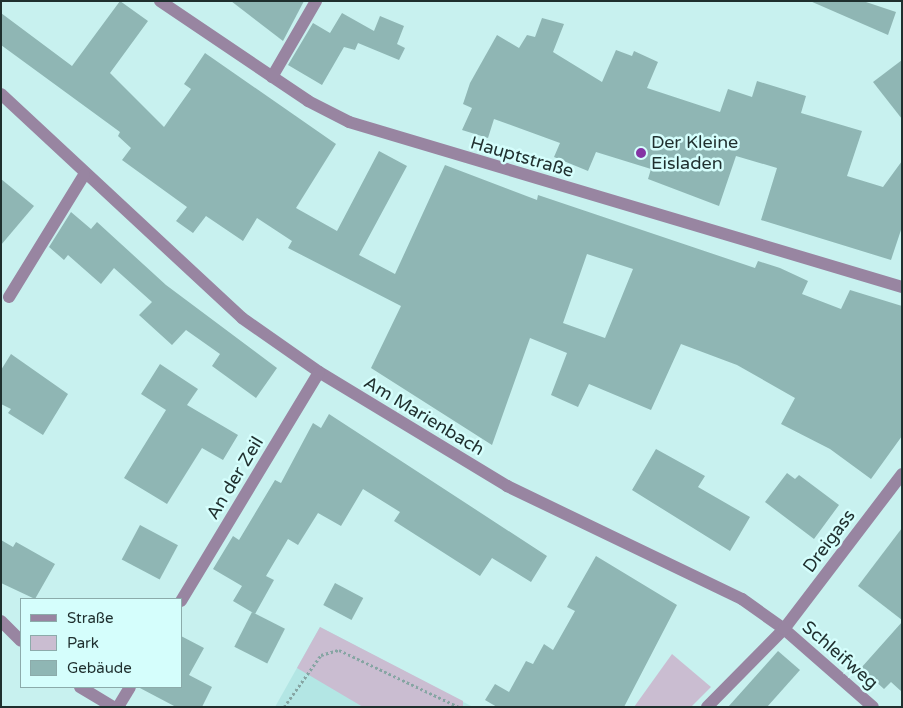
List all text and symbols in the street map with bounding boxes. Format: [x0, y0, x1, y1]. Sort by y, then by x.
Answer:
street label: Hauptstraße [468, 132, 576, 182]
place label: Der Kleine Eisladen [651, 132, 738, 174]
marker: Der Kleine Eisladen [635, 147, 647, 159]
street label: Am Marienbach [360, 372, 488, 460]
street label: An der Zeil [202, 433, 268, 523]
street label: Dreigass [798, 505, 860, 577]
legend [20, 598, 182, 688]
text: Straße [67, 609, 113, 627]
street label: Schleifweg [798, 616, 882, 694]
text: Park [67, 634, 99, 652]
text: Gebäude [67, 659, 132, 677]

